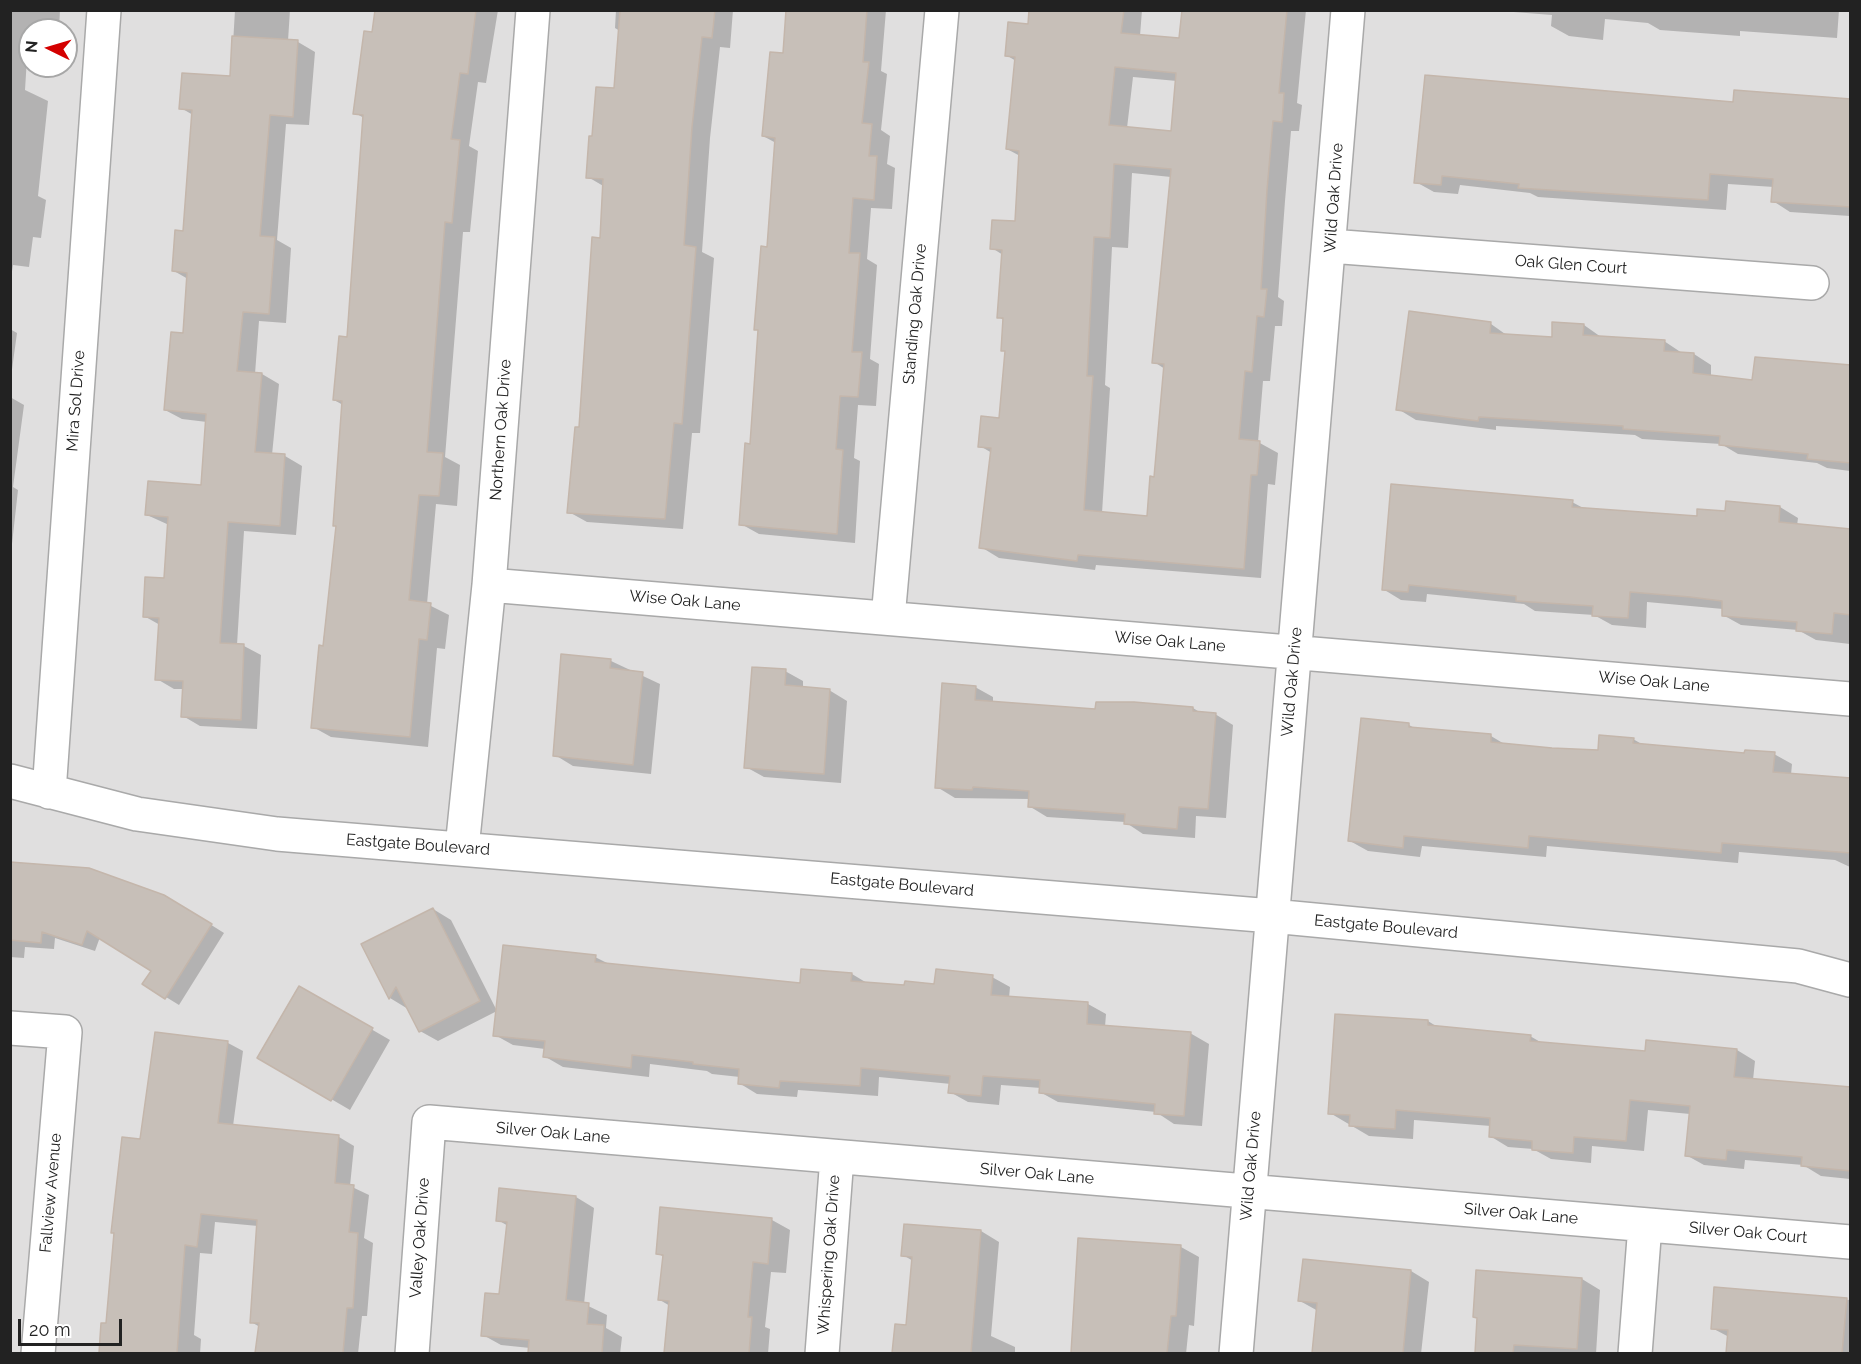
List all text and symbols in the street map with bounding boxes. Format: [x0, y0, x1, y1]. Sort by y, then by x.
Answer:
north arrow [18, 18, 78, 78]
text: N [22, 40, 42, 53]
street label: Wild Oak Drive [1321, 142, 1347, 254]
street label: Standing Oak Drive [899, 243, 931, 385]
street label: Oak Glen Court [1514, 251, 1628, 279]
street label: Mira Sol Drive [63, 350, 89, 452]
street label: Northern Oak Drive [486, 359, 516, 501]
street label: Wise Oak Lane [629, 587, 741, 615]
street label: Wild Oak Drive [1278, 626, 1306, 738]
street label: Wise Oak Lane [1114, 628, 1226, 656]
street label: Wise Oak Lane [1598, 668, 1710, 696]
street label: Eastgate Boulevard [345, 830, 491, 860]
street label: Eastgate Boulevard [829, 869, 975, 901]
street label: Eastgate Boulevard [1313, 911, 1459, 943]
street label: Wild Oak Drive [1237, 1110, 1265, 1222]
street label: Silver Oak Lane [495, 1118, 611, 1148]
street label: Fallview Avenue [36, 1132, 66, 1254]
street label: Silver Oak Lane [979, 1159, 1095, 1189]
street label: Whispering Oak Drive [814, 1174, 844, 1336]
street label: Valley Oak Drive [406, 1177, 434, 1299]
street label: Silver Oak Lane [1463, 1199, 1579, 1229]
street label: Silver Oak Court [1688, 1218, 1808, 1248]
scale bar [21, 1307, 124, 1345]
text: 20 m [29, 1319, 71, 1340]

